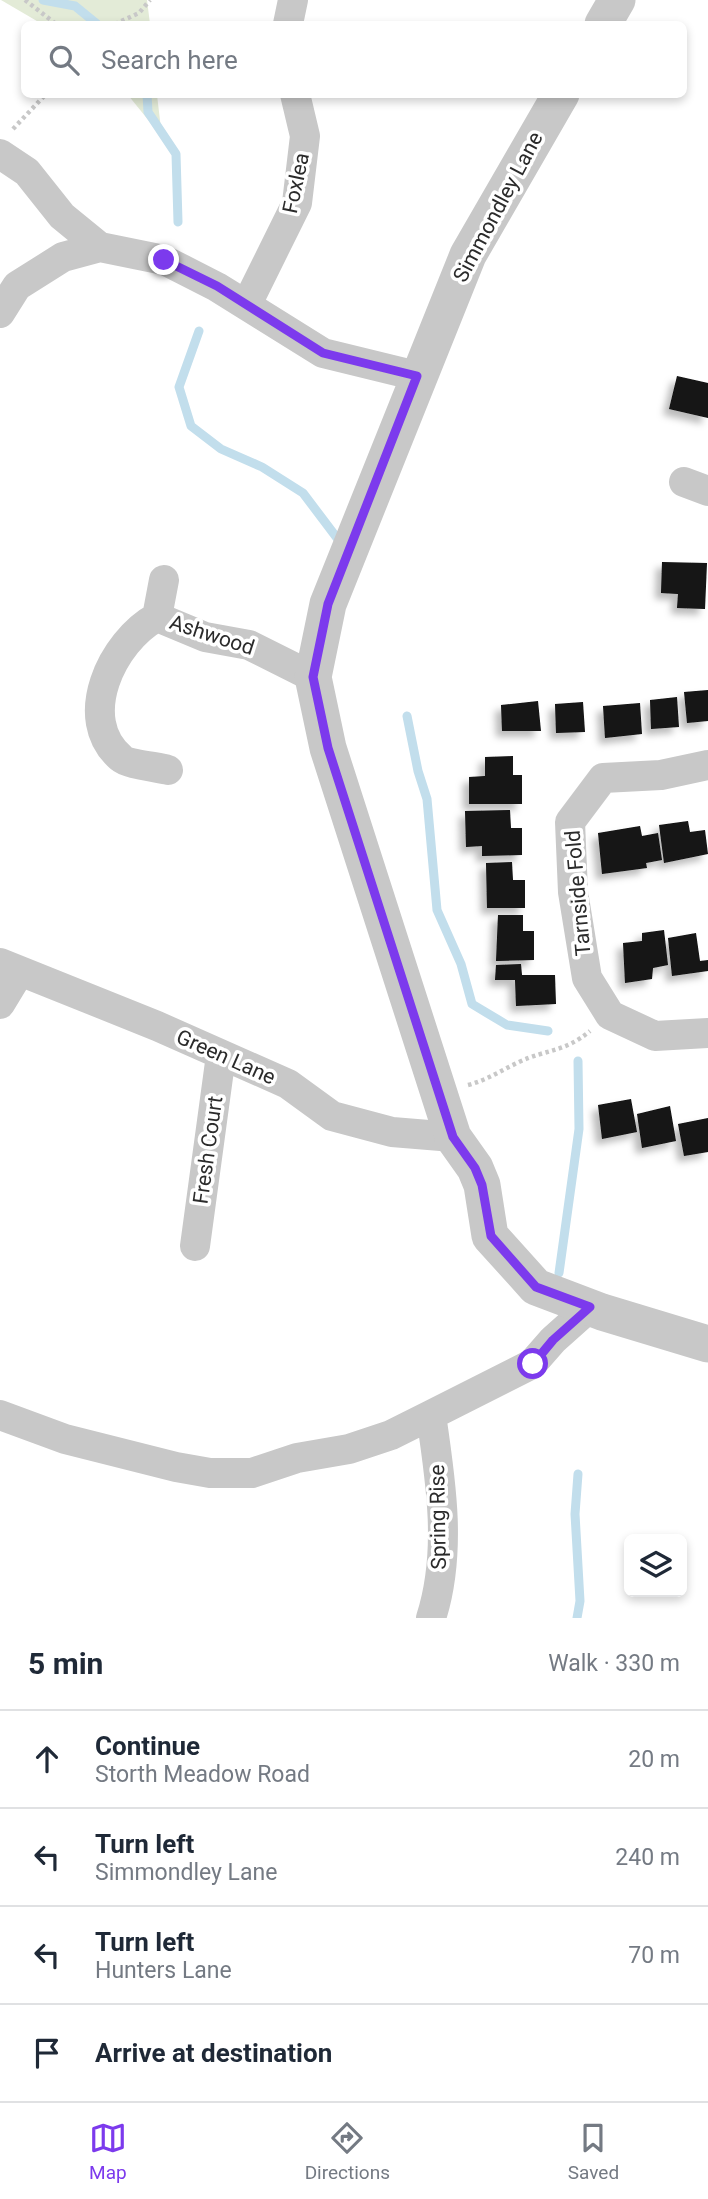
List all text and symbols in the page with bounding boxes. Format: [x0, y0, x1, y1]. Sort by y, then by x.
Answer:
search box [21, 21, 687, 98]
icon: search [45, 41, 83, 79]
text: Search here [101, 45, 238, 75]
street label: Simmondley Lane [448, 128, 548, 286]
street label: Foxlea [278, 151, 314, 215]
route end [148, 244, 179, 275]
street label: Ashwood [167, 610, 257, 660]
street label: Tarnside Fold [561, 829, 595, 957]
street label: Green Lane [173, 1025, 279, 1089]
street label: Fresh Court [189, 1094, 227, 1206]
route start [517, 1348, 548, 1379]
street label: Spring Rise [425, 1464, 451, 1570]
map controls [624, 1534, 687, 1597]
button: layers [624, 1534, 687, 1597]
text: 5 min [28, 1646, 103, 1681]
text: Walk · 330 m [548, 1650, 680, 1677]
text: Continue [95, 1731, 200, 1761]
icon: ahead [28, 1740, 66, 1778]
text: 20 m [628, 1746, 680, 1773]
text: Storth Meadow Road [95, 1761, 310, 1788]
text: Turn left [95, 1829, 194, 1859]
icon: left [28, 1838, 66, 1876]
text: 240 m [615, 1844, 680, 1871]
text: Simmondley Lane [95, 1859, 277, 1886]
text: Turn left [95, 1927, 194, 1957]
icon: left [28, 1936, 66, 1974]
text: 70 m [628, 1942, 680, 1969]
text: Hunters Lane [95, 1957, 232, 1984]
icon: arrive [28, 2034, 66, 2072]
text: Arrive at destination [95, 2038, 332, 2068]
tab: Map [89, 2119, 127, 2184]
tab: Directions [305, 2119, 390, 2184]
tab: Saved [568, 2119, 619, 2184]

